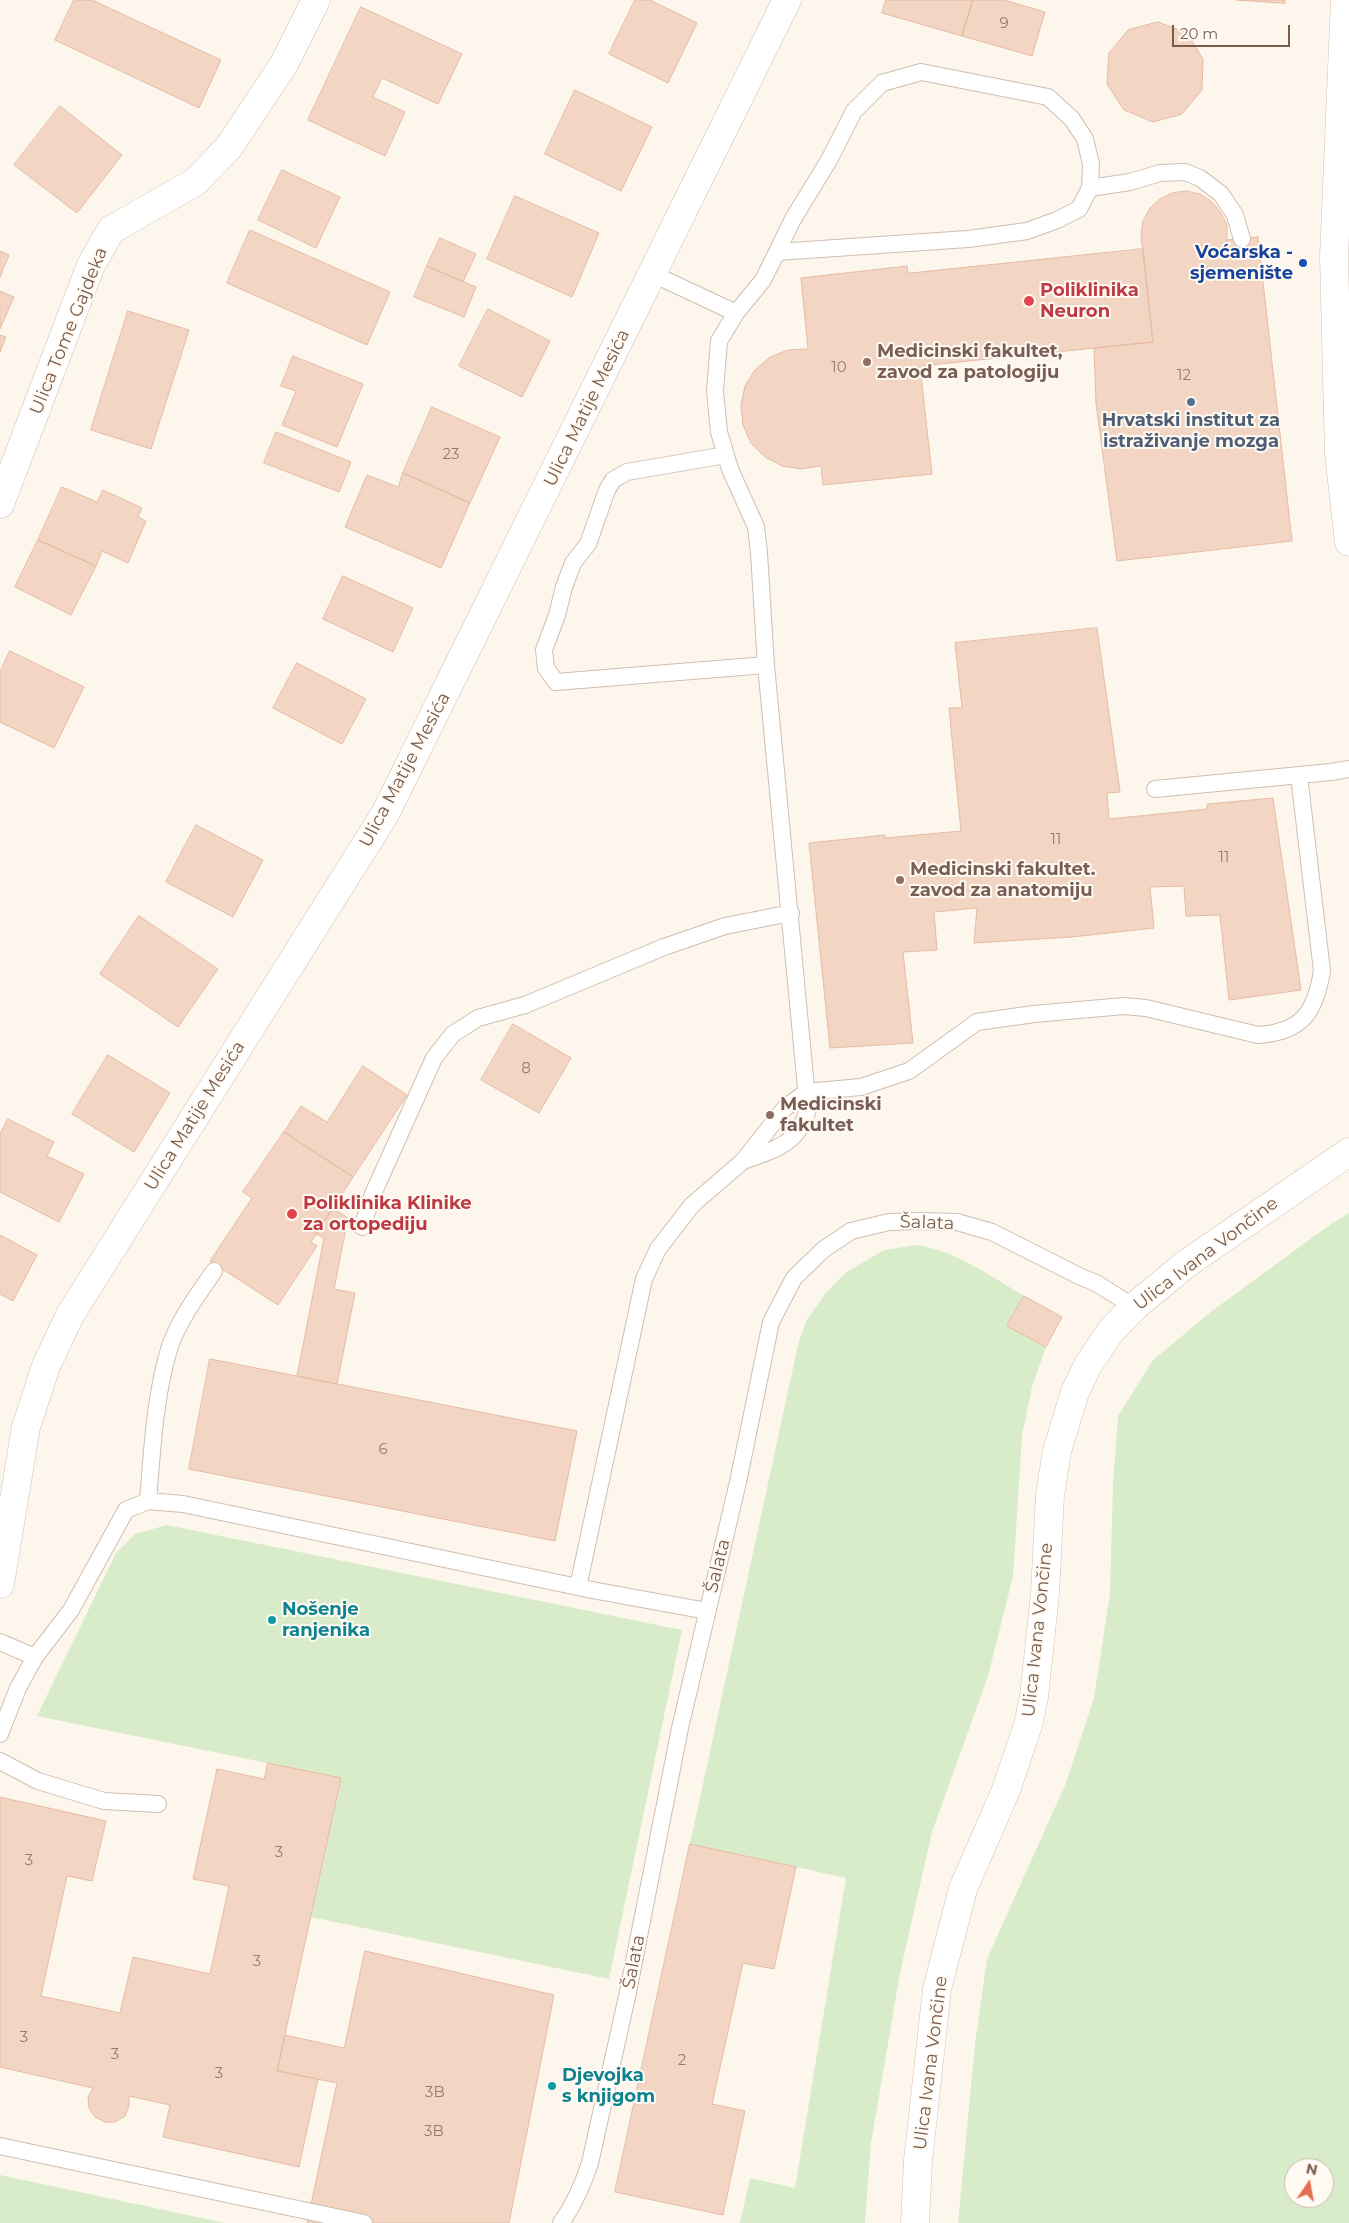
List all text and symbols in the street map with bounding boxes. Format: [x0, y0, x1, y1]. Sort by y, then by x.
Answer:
house number: 9 [999, 15, 1009, 33]
scale bar [1174, 15, 1292, 47]
text: 20 m [1180, 24, 1218, 43]
place label: Voćarska - sjemenište [1190, 242, 1293, 284]
street label: Ulica Tome Gajdeka [26, 244, 112, 418]
marker: Voćarska - sjemenište [1297, 257, 1309, 269]
place label: Poliklinika Neuron [1040, 280, 1139, 322]
marker: Poliklinika Neuron [1022, 294, 1036, 308]
street label: Ulica Matije Mesića [540, 326, 634, 490]
place label: Medicinski fakultet, zavod za patologiju [877, 341, 1063, 384]
marker: Medicinski fakultet, zavod za patologiju [861, 356, 873, 368]
house number: 10 [831, 359, 847, 377]
house number: 12 [1177, 367, 1191, 385]
marker: Hrvatski institut za istraživanje mozga [1185, 396, 1197, 408]
place label: Hrvatski institut za istraživanje mozga [1102, 410, 1280, 452]
house number: 23 [443, 446, 459, 464]
street label: Ulica Matije Mesića [355, 689, 455, 851]
house number: 11 [1051, 831, 1061, 849]
house number: 11 [1219, 849, 1229, 867]
place label: Medicinski fakultet. zavod za anatomiju [910, 859, 1096, 902]
marker: Medicinski fakultet. zavod za anatomiju [894, 874, 906, 886]
street label: Ulica Matije Mesića [140, 1037, 250, 1195]
house number: 8 [521, 1060, 531, 1078]
place label: Medicinski fakultet [780, 1094, 882, 1136]
marker: Medicinski fakultet [764, 1109, 776, 1121]
place label: Poliklinika Klinike za ortopediju [303, 1193, 472, 1236]
street label: Ulica Ivana Vončine [1130, 1193, 1282, 1315]
marker: Poliklinika Klinike za ortopediju [285, 1207, 299, 1221]
street label: Šalata [899, 1211, 955, 1235]
house number: 6 [378, 1441, 388, 1459]
street label: Šalata [701, 1537, 735, 1595]
street label: Ulica Ivana Vončine [1018, 1542, 1058, 1718]
place label: Nošenje ranjenika [282, 1599, 370, 1642]
marker: Nošenje ranjenika [266, 1614, 278, 1626]
house number: 3 [275, 1844, 283, 1862]
house number: 3 [25, 1852, 33, 1870]
street label: Šalata [618, 1933, 650, 1991]
house number: 3 [253, 1953, 261, 1971]
street label: Ulica Ivana Vončine [910, 1975, 952, 2151]
house number: 3 [20, 2029, 28, 2047]
house number: 3 [111, 2046, 119, 2064]
house number: 2 [678, 2052, 686, 2070]
house number: 3 [215, 2065, 223, 2083]
place label: Djevojka s knjigom [562, 2065, 655, 2108]
marker: Djevojka s knjigom [546, 2080, 558, 2092]
house number: 3B [425, 2084, 445, 2102]
house number: 3B [424, 2123, 444, 2141]
north arrow [1284, 2158, 1334, 2208]
text: N [1305, 2159, 1319, 2179]

